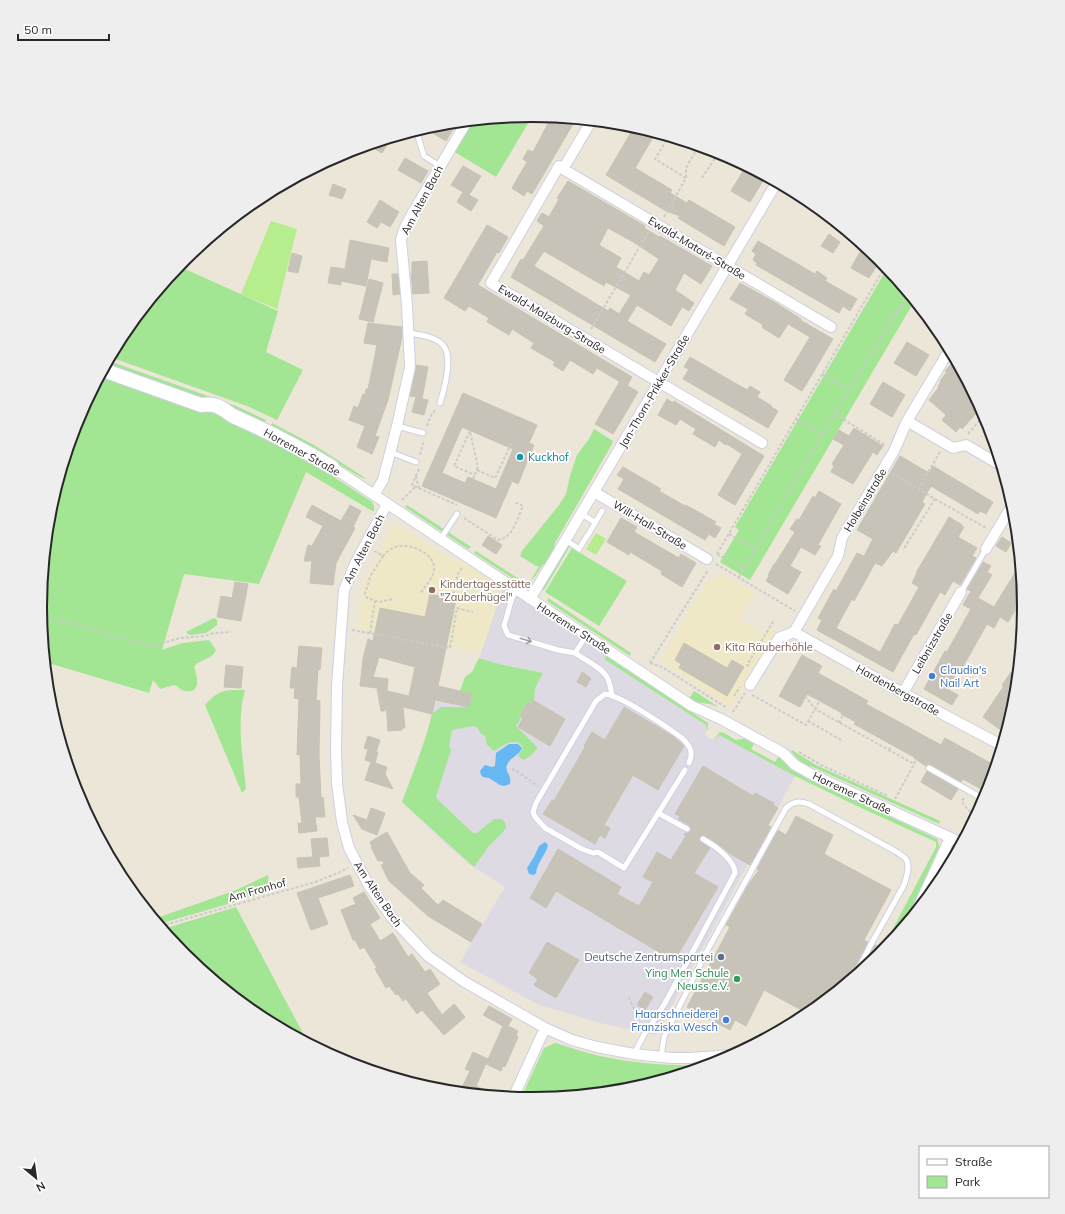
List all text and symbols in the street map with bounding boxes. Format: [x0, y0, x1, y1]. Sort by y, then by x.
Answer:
scale bar [18, 16, 109, 42]
text: 50 m [24, 22, 52, 37]
street label: Am Alten Bach [398, 163, 446, 237]
street label: Ewald-Mataré-Straße [646, 213, 748, 283]
street label: Ewald-Malzburg-Straße [496, 281, 608, 357]
street label: Jan-Thorn-Prikker-Straße [616, 332, 692, 450]
street label: Horremer Straße [261, 425, 343, 479]
place label: Kuckhof [528, 450, 569, 464]
marker: Kuckhof [515, 452, 525, 462]
street label: Holbeinstraße [841, 466, 889, 534]
street label: Will-Hall-Straße [611, 497, 689, 553]
street label: Am Alten Bach [340, 512, 388, 586]
place label: Kindertagesstätte "Zauberhügel" [440, 577, 531, 604]
marker: Kindertagesstätte "Zauberhügel" [427, 585, 437, 595]
street label: Horremer Straße [534, 599, 614, 657]
street label: Leibnizstraße [909, 610, 955, 676]
one-way arrow [519, 637, 532, 644]
place label: Kita Räuberhöhle [725, 640, 813, 654]
marker: Kita Räuberhöhle [712, 642, 722, 652]
street label: Hardenbergstraße [854, 661, 942, 719]
place label: Claudia's Nail Art [940, 663, 987, 690]
marker: Claudia's Nail Art [927, 671, 937, 681]
street label: Horremer Straße [810, 769, 894, 817]
street label: Am Alten Bach [351, 858, 405, 930]
street label: Am Fronhof [226, 875, 288, 905]
place label: Deutsche Zentrumspartei [584, 950, 713, 964]
marker: Deutsche Zentrumspartei [716, 952, 726, 962]
place label: Ying Men Schule Neuss e.V. [644, 966, 729, 993]
marker: Ying Men Schule Neuss e.V. [732, 974, 742, 984]
place label: Haarschneiderei Franziska Wesch [631, 1007, 718, 1034]
marker: Haarschneiderei Franziska Wesch [721, 1015, 731, 1025]
legend [919, 1146, 1049, 1198]
text: Straße [955, 1154, 992, 1169]
north arrow [16, 1158, 56, 1198]
text: Park [955, 1174, 981, 1189]
text: N [34, 1179, 48, 1195]

